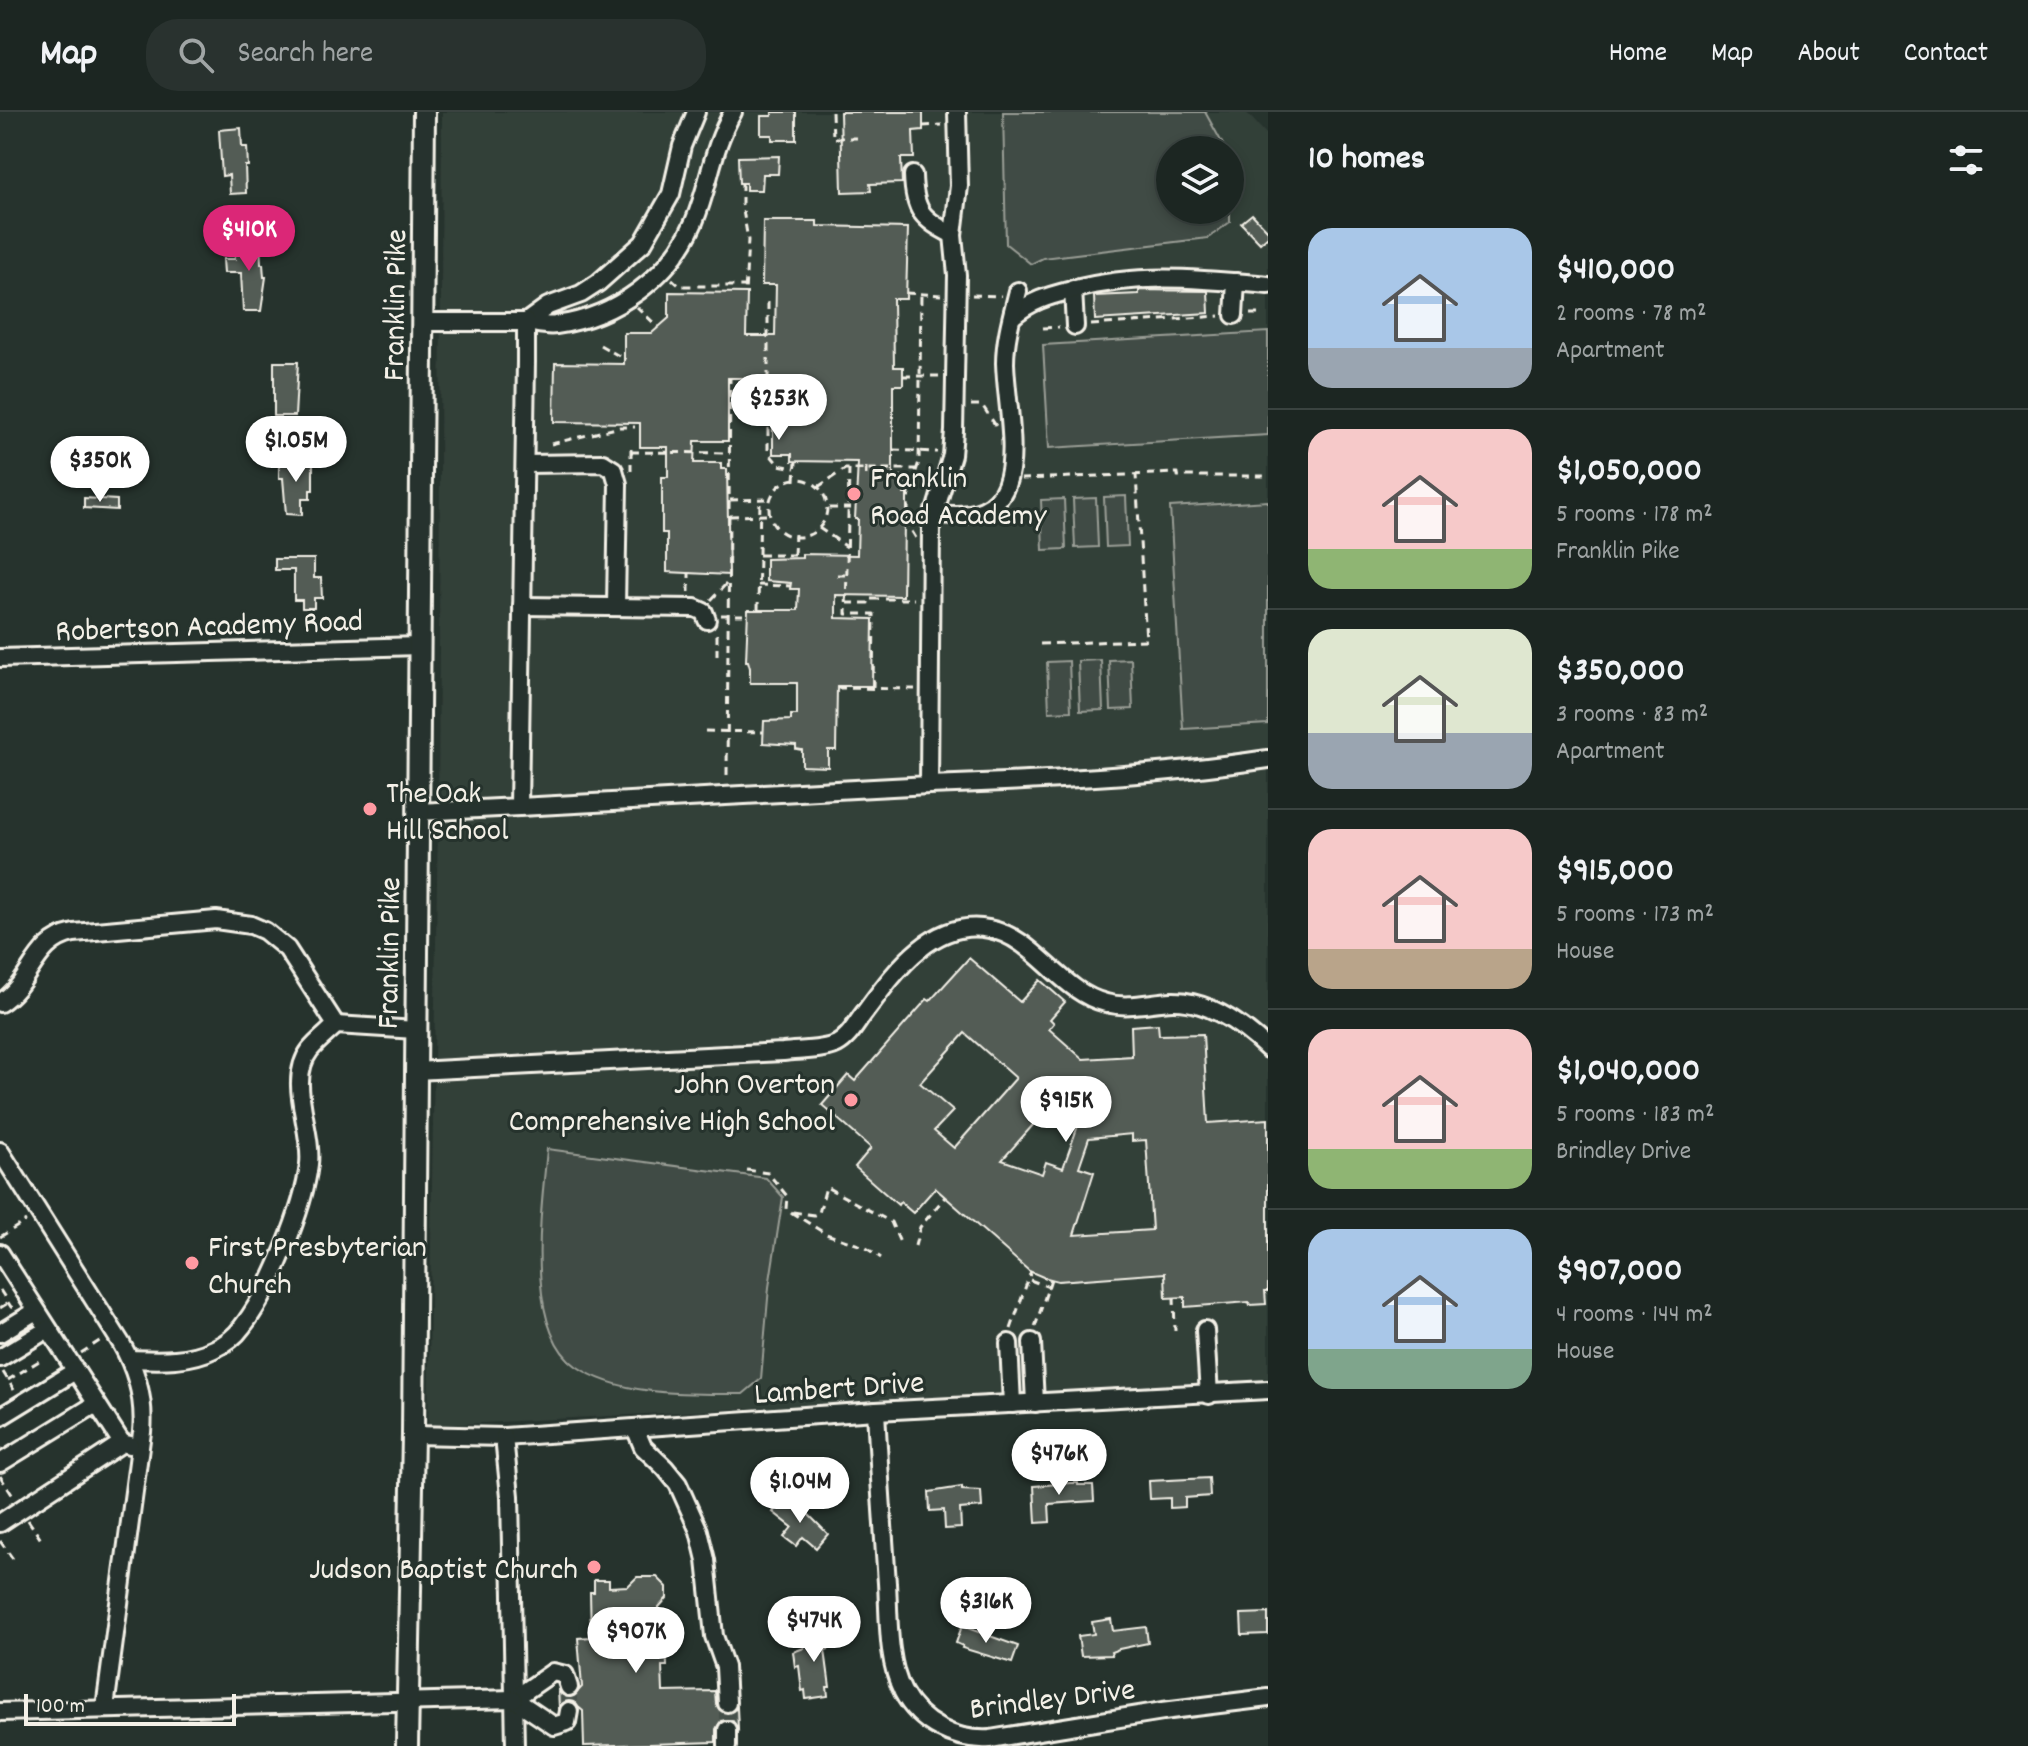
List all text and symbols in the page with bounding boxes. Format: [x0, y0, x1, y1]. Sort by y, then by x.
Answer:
search box [146, 19, 706, 91]
text: Map [40, 28, 98, 83]
icon: search [174, 33, 218, 77]
text: Search here [238, 34, 373, 77]
text: Home [1609, 35, 1667, 75]
text: Map [1711, 35, 1753, 75]
text: About [1797, 35, 1860, 75]
text: Contact [1904, 35, 1988, 75]
map controls [1156, 136, 1244, 224]
button: layers [1156, 136, 1244, 224]
text: 10 homes [1308, 136, 1425, 185]
icon: filters [1944, 138, 1988, 182]
pin: $410K [193, 205, 305, 273]
text: $410K [221, 212, 277, 249]
street label: Franklin Pike [374, 229, 422, 382]
text: $410,000 [1556, 247, 1675, 296]
icon: home [1372, 260, 1468, 356]
text: 2 rooms · 78 m² [1556, 296, 1706, 333]
text: Apartment [1556, 333, 1665, 370]
pin: $253K [723, 374, 835, 442]
text: $253K [749, 381, 809, 418]
pin: $1.05M [231, 416, 361, 484]
text: $1.05M [264, 423, 328, 460]
pin: $350K [44, 436, 156, 504]
text: $350K [69, 443, 131, 480]
text: $1,050,000 [1556, 448, 1702, 497]
place label: Franklin Road Academy [870, 458, 1048, 541]
icon: home [1372, 461, 1468, 557]
marker: Franklin Road Academy [845, 485, 863, 503]
text: 5 rooms · 178 m² [1556, 497, 1713, 534]
text: Franklin Pike [1556, 534, 1680, 571]
street label: Robertson Academy Road [55, 601, 364, 657]
text: $350,000 [1556, 648, 1685, 697]
icon: home [1372, 661, 1468, 757]
text: 3 rooms · 83 m² [1556, 697, 1708, 734]
text: Apartment [1556, 734, 1665, 771]
place label: The Oak Hill School [386, 773, 509, 856]
marker: The Oak Hill School [361, 800, 379, 818]
text: $915,000 [1556, 848, 1674, 897]
icon: home [1372, 861, 1468, 957]
street label: Franklin Pike [368, 877, 416, 1030]
text: 5 rooms · 173 m² [1556, 897, 1714, 934]
text: House [1556, 934, 1614, 971]
text: $1,040,000 [1556, 1048, 1700, 1097]
icon: home [1372, 1061, 1468, 1157]
place label: John Overton Comprehensive High School [509, 1064, 835, 1147]
pin: $915K [1010, 1076, 1122, 1144]
text: $915K [1039, 1083, 1093, 1120]
marker: John Overton Comprehensive High School [842, 1091, 860, 1109]
text: 5 rooms · 183 m² [1556, 1097, 1714, 1134]
text: Brindley Drive [1556, 1134, 1691, 1171]
place label: First Presbyterian Church [208, 1227, 427, 1310]
text: $907,000 [1556, 1248, 1682, 1297]
marker: First Presbyterian Church [183, 1254, 201, 1272]
icon: home [1372, 1261, 1468, 1357]
text: 4 rooms · 144 m² [1556, 1297, 1713, 1334]
text: House [1556, 1334, 1614, 1371]
street label: Lambert Drive [753, 1362, 926, 1420]
pin: $476K [1003, 1429, 1115, 1497]
text: $476K [1030, 1436, 1088, 1473]
pin: $1.04M [735, 1457, 865, 1525]
text: $1.04M [768, 1464, 832, 1501]
place label: Judson Baptist Church [309, 1549, 578, 1595]
marker: Judson Baptist Church [585, 1558, 603, 1576]
pin: $316K [930, 1577, 1042, 1645]
text: $316K [958, 1584, 1014, 1621]
pin: $474K [758, 1596, 870, 1664]
text: $474K [786, 1603, 842, 1640]
pin: $907K [580, 1607, 692, 1675]
text: $907K [605, 1614, 667, 1651]
street label: Brindley Drive [967, 1669, 1138, 1735]
scale bar [24, 1690, 236, 1726]
text: 100 m [36, 1692, 85, 1723]

